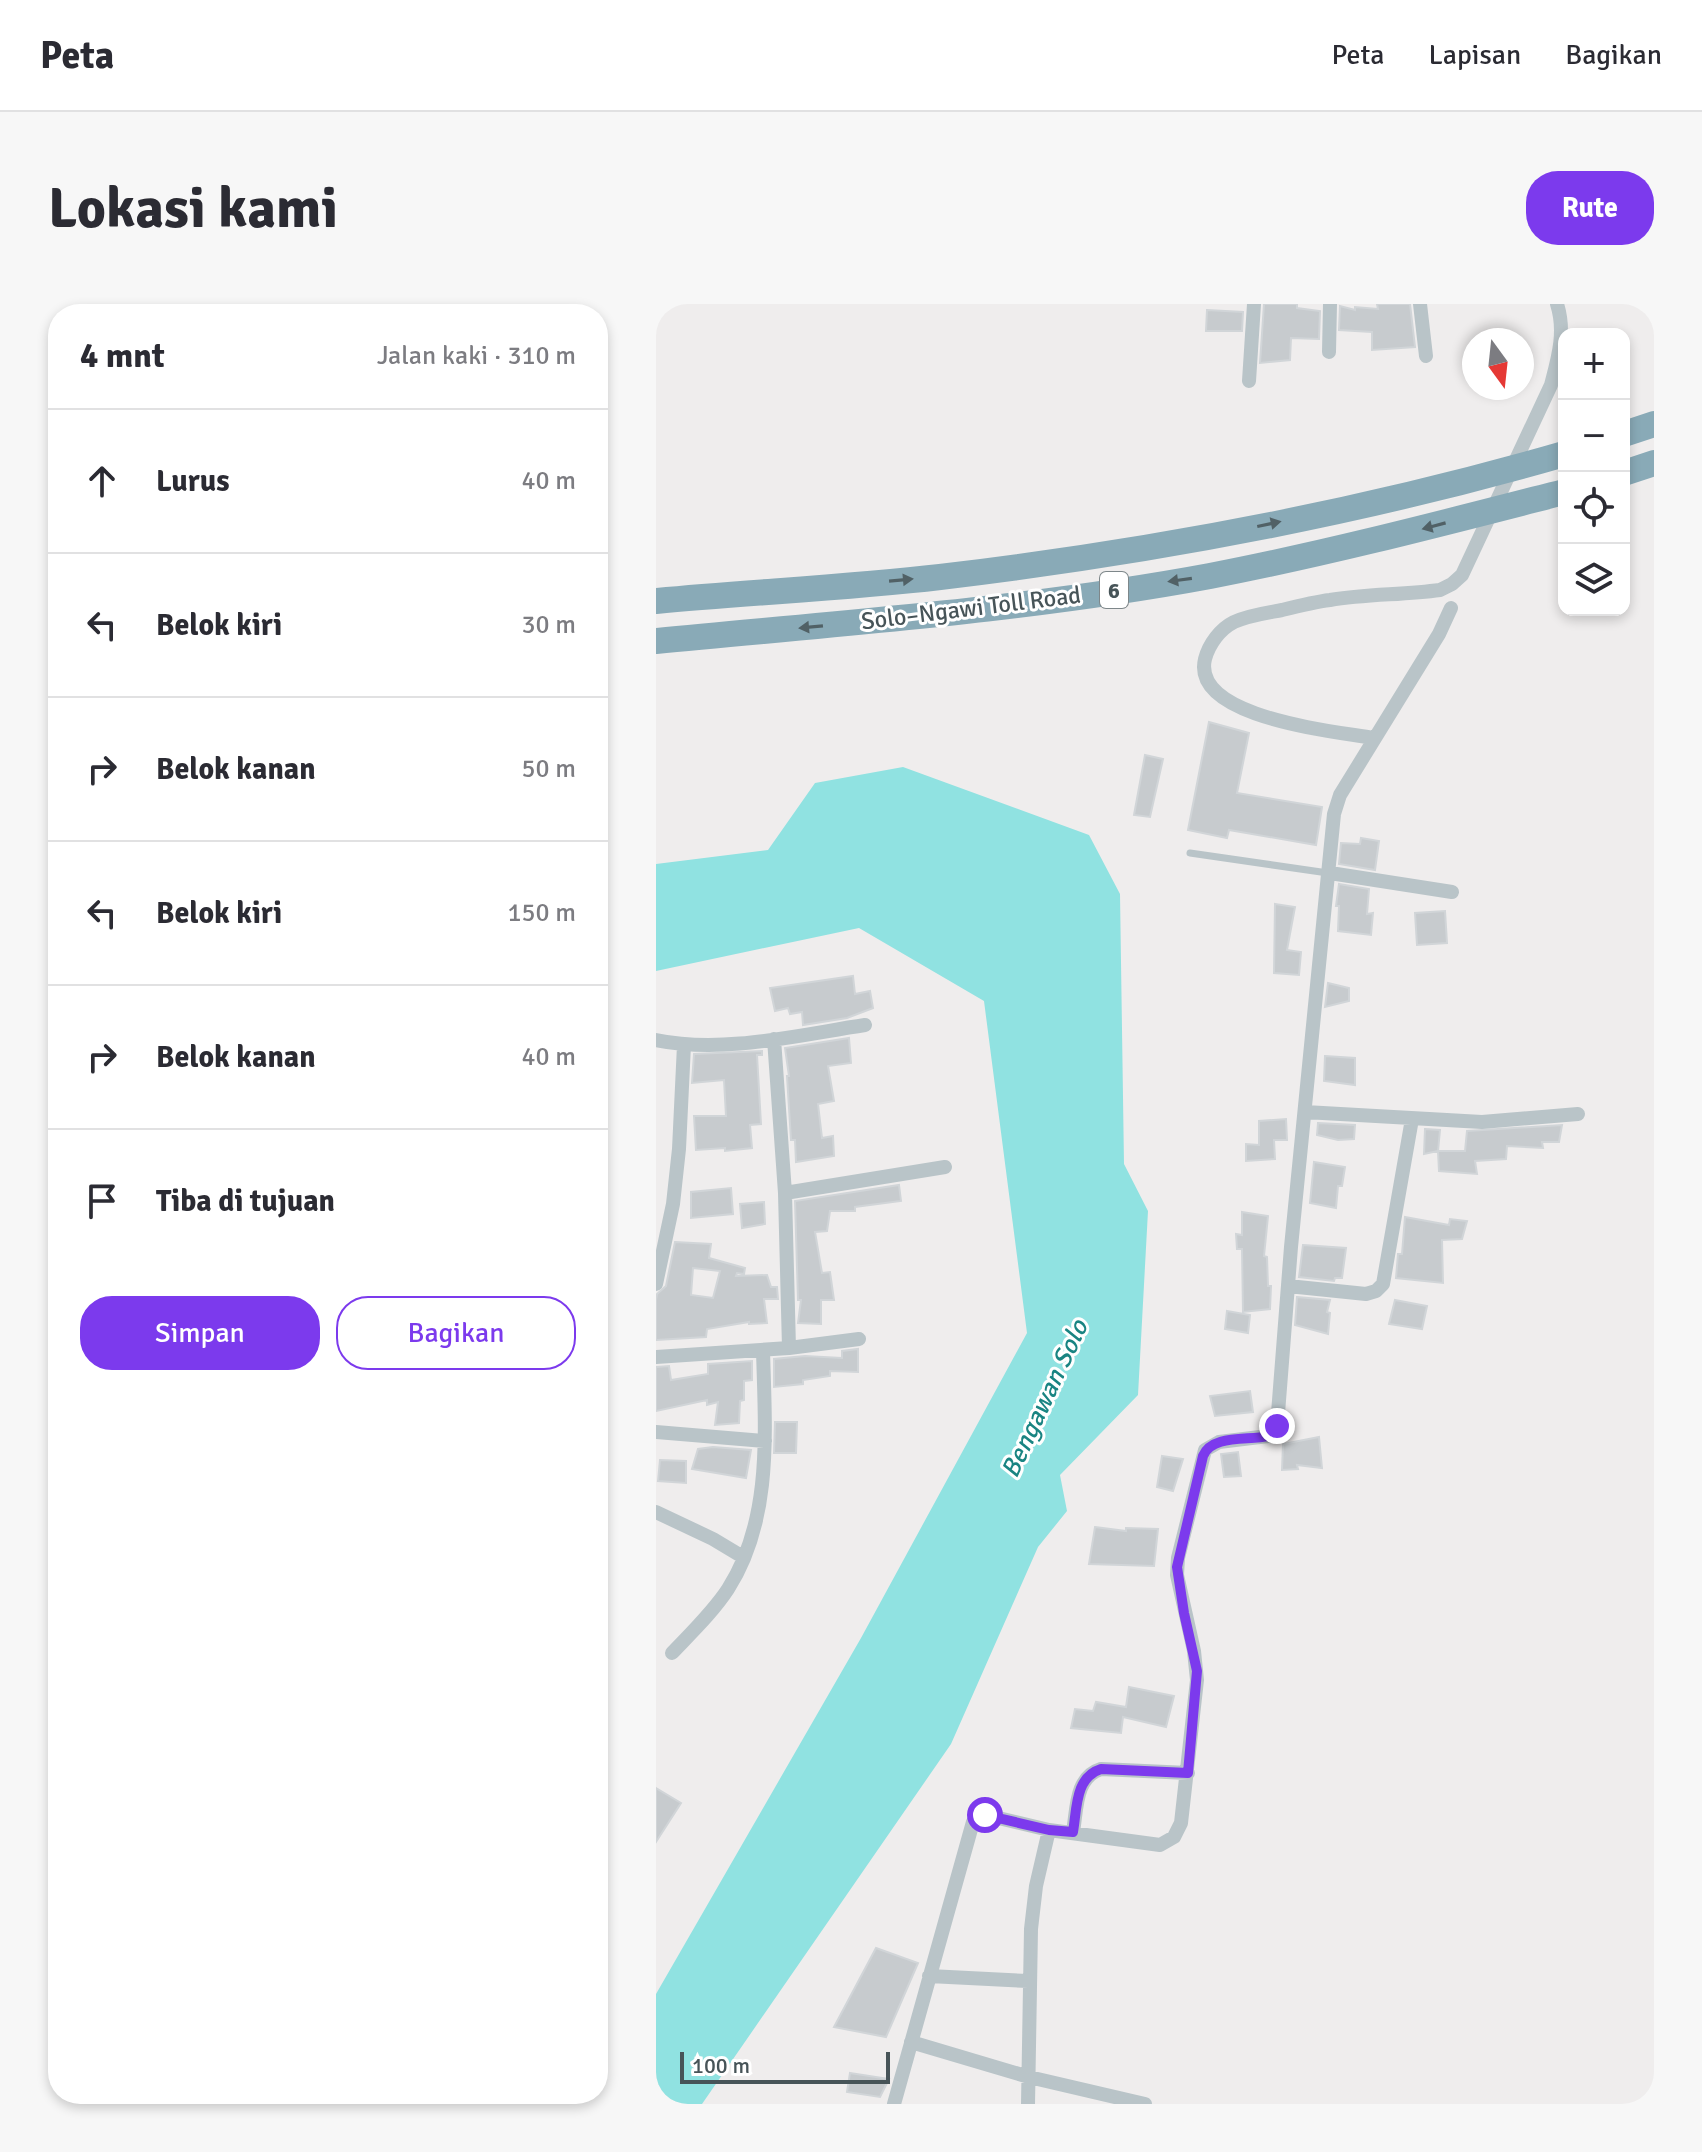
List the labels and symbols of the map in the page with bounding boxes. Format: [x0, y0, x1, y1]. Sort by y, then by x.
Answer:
north arrow [1462, 328, 1534, 400]
one-way arrow [1256, 517, 1281, 530]
one-way arrow [1422, 520, 1447, 532]
road number: 6 [1100, 572, 1128, 608]
one-way arrow [889, 573, 914, 586]
one-way arrow [1167, 574, 1192, 587]
street label: Solo–Ngawi Toll Road [860, 580, 1082, 636]
one-way arrow [798, 620, 823, 633]
water label: Bengawan Solo [995, 1314, 1096, 1483]
route end [1259, 1408, 1295, 1444]
route start [967, 1797, 1003, 1833]
scale bar [680, 2048, 890, 2084]

